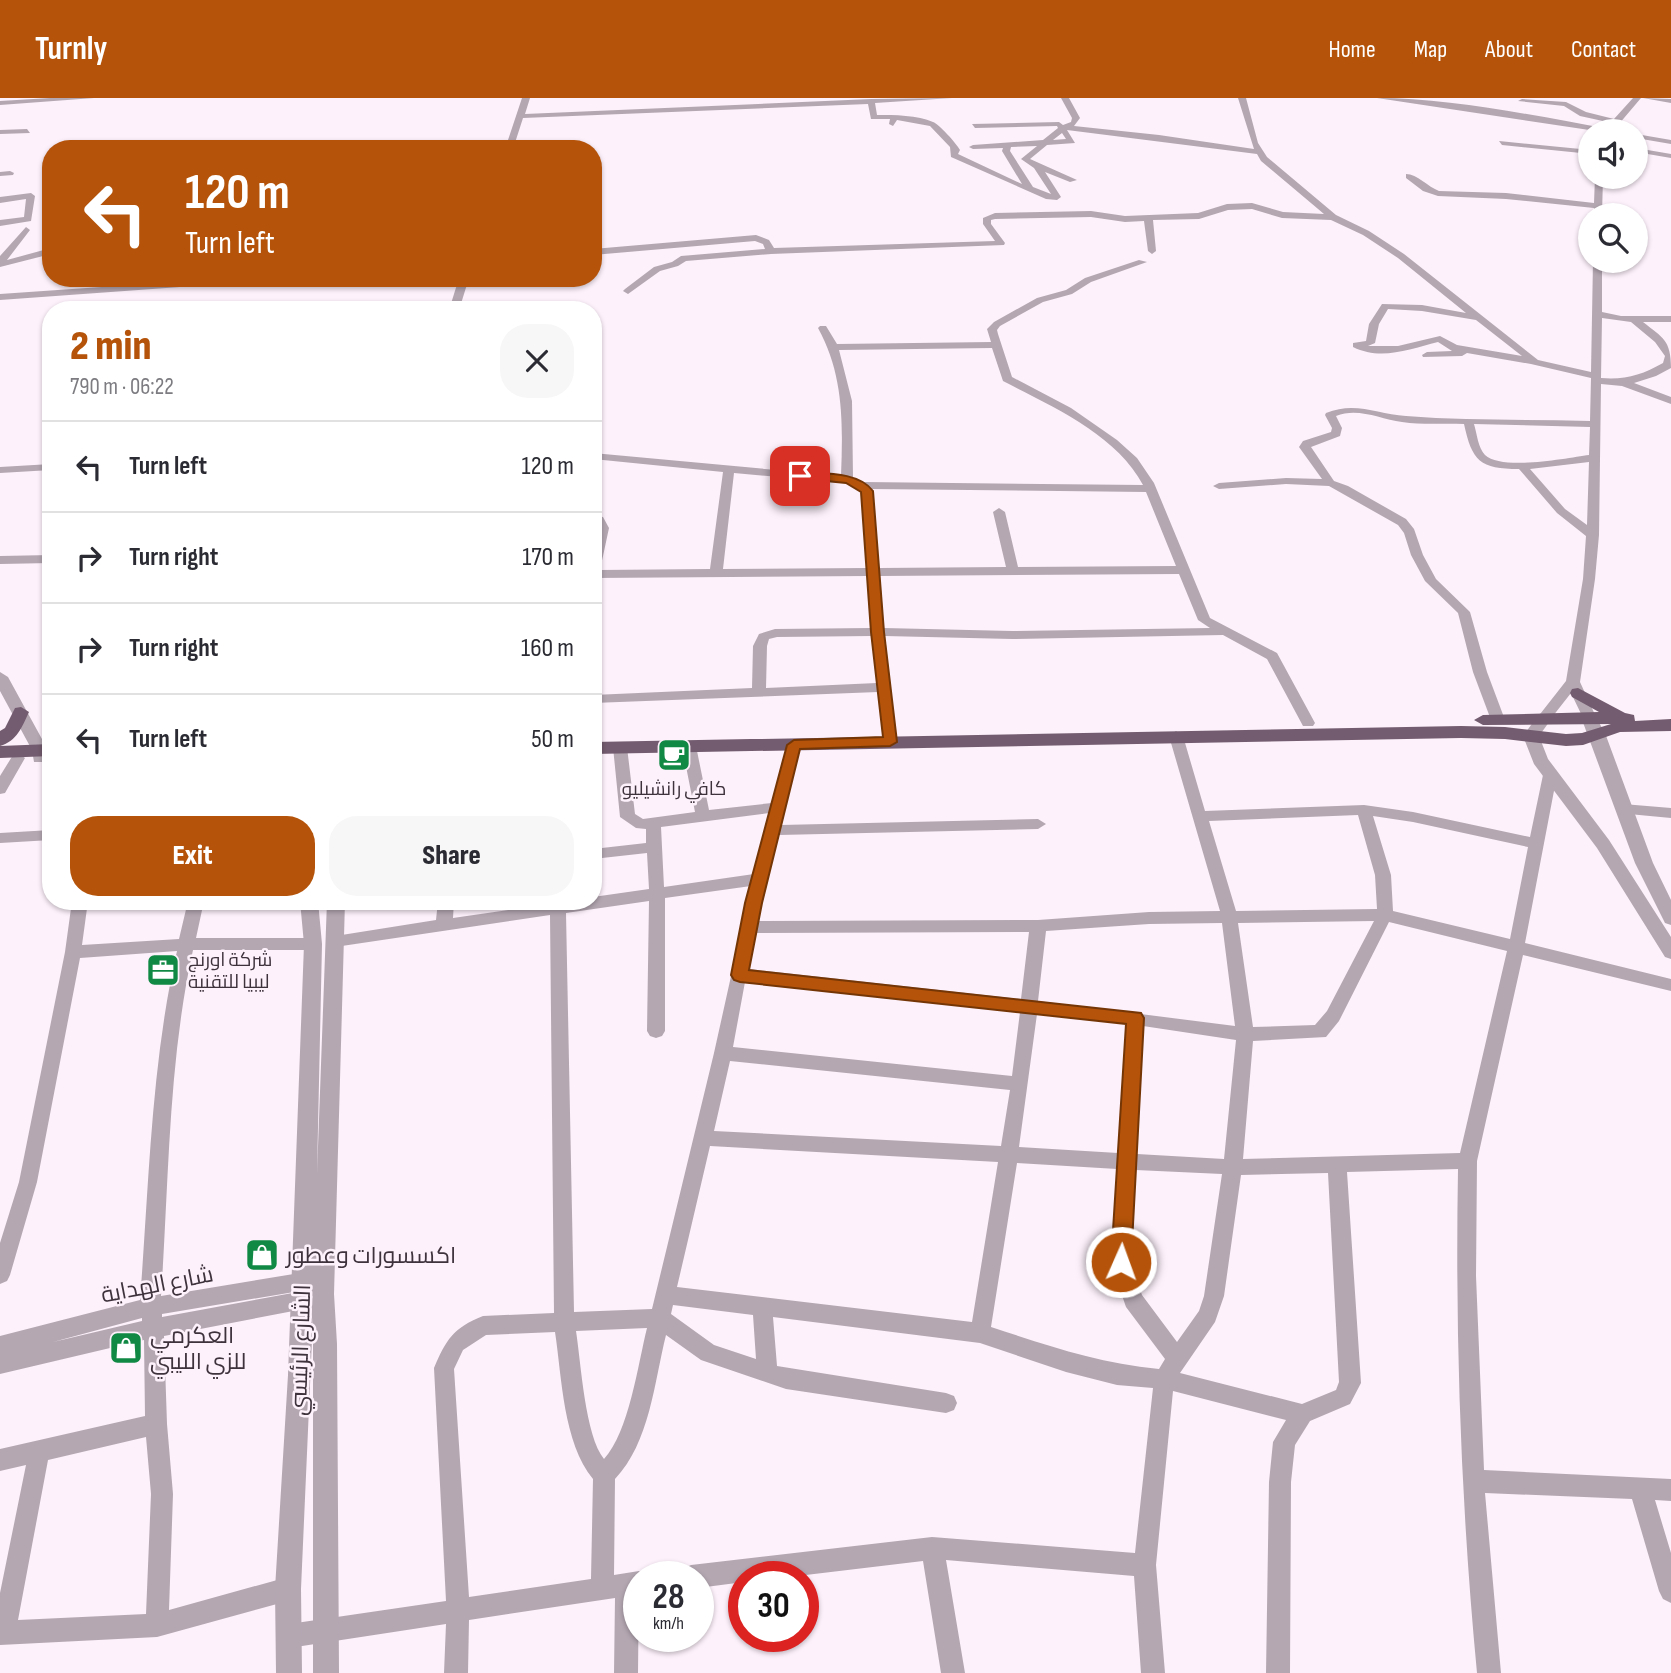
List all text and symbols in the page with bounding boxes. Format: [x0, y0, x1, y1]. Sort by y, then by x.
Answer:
text: Turnly [35, 29, 107, 69]
text: Home [1328, 35, 1376, 64]
text: Map [1414, 35, 1447, 64]
text: About [1485, 35, 1533, 64]
text: Contact [1571, 35, 1636, 64]
map controls [1578, 119, 1648, 273]
button: sound [1578, 119, 1648, 189]
text: 120 m [185, 164, 290, 223]
icon: left [70, 168, 161, 259]
button: search [1578, 203, 1648, 273]
text: Turn left [185, 224, 275, 263]
text: 2 min [70, 321, 151, 372]
button: close [500, 324, 574, 398]
text: 790 m · 06:22 [70, 373, 174, 401]
pin [770, 446, 830, 506]
icon: left [70, 448, 108, 486]
text: Turn left [129, 451, 207, 482]
text: 120 m [521, 451, 574, 482]
icon: arrive [781, 457, 819, 495]
icon: right [70, 539, 108, 577]
text: Turn right [129, 542, 218, 573]
text: 170 m [522, 542, 574, 573]
icon: right [70, 630, 108, 668]
text: Turn right [129, 633, 218, 664]
text: 160 m [521, 633, 574, 664]
icon: left [70, 721, 108, 759]
text: Turn left [129, 724, 207, 755]
text: 50 m [531, 724, 574, 755]
cafe icon: كافي رانشيليو [655, 736, 693, 774]
place label: كافي رانشيليو [622, 778, 726, 803]
button: Exit [70, 816, 315, 896]
button: Share [329, 816, 574, 896]
place label: شركة اورنج ليبيا للتقنية [188, 949, 272, 994]
office icon: شركة اورنج ليبيا للتقنية [144, 951, 182, 989]
position arrow [1084, 1225, 1158, 1299]
shop icon: اكسسورات وعطور [243, 1236, 281, 1274]
place label: اكسسورات وعطور [284, 1242, 456, 1270]
street label: شارع الهداية [99, 1260, 216, 1311]
street label: الشارع الرئيسي [285, 1284, 319, 1416]
place label: العكرمي للزي الليبي [150, 1322, 246, 1379]
shop icon: العكرمي للزي الليبي [107, 1329, 145, 1367]
speed limit sign: 30 [728, 1561, 819, 1652]
text: 28 [653, 1576, 684, 1619]
text: km/h [653, 1613, 684, 1634]

